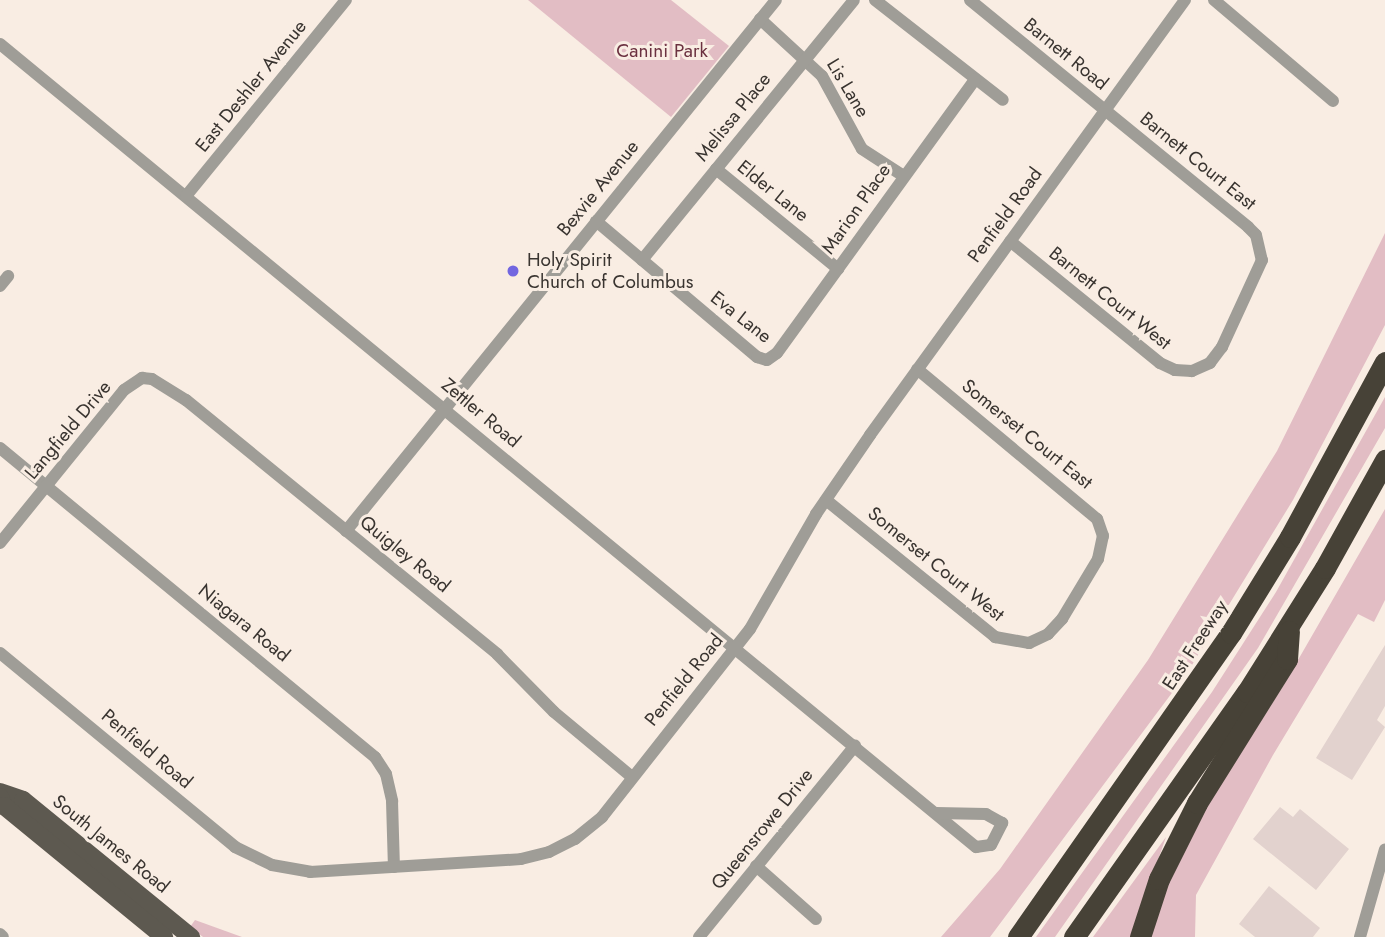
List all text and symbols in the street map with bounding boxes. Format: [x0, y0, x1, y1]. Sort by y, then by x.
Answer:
street label: Barnett Road [1019, 13, 1113, 95]
street label: East Deshler Avenue [191, 15, 311, 157]
park label: Canini Park [616, 40, 708, 62]
street label: Lis Lane [822, 55, 874, 121]
street label: Melissa Place [690, 68, 776, 166]
street label: Barnett Court East [1135, 107, 1261, 215]
street label: Bexvie Avenue [553, 136, 643, 240]
street label: Elder Lane [733, 155, 813, 227]
street label: Marion Place [817, 160, 895, 258]
street label: Penfield Road [963, 163, 1047, 267]
street label: Barnett Court West [1044, 242, 1176, 354]
place label: Holy Spirit Church of Columbus [527, 249, 693, 293]
marker: Holy Spirit Church of Columbus [505, 263, 521, 279]
street label: Eva Lane [706, 286, 776, 348]
street label: Zettler Road [437, 373, 525, 453]
street label: Somerset Court East [957, 374, 1097, 494]
street label: Langfield Drive [20, 376, 116, 484]
street label: Somerset Court West [863, 502, 1009, 626]
street label: Quigley Road [355, 511, 455, 597]
street label: Niagara Road [194, 579, 294, 667]
street label: East Freeway [1158, 596, 1232, 694]
street label: Penfield Road [640, 629, 728, 731]
street label: Penfield Road [97, 704, 197, 794]
street label: Queensrowe Drive [706, 764, 818, 894]
street label: South James Road [48, 790, 174, 898]

